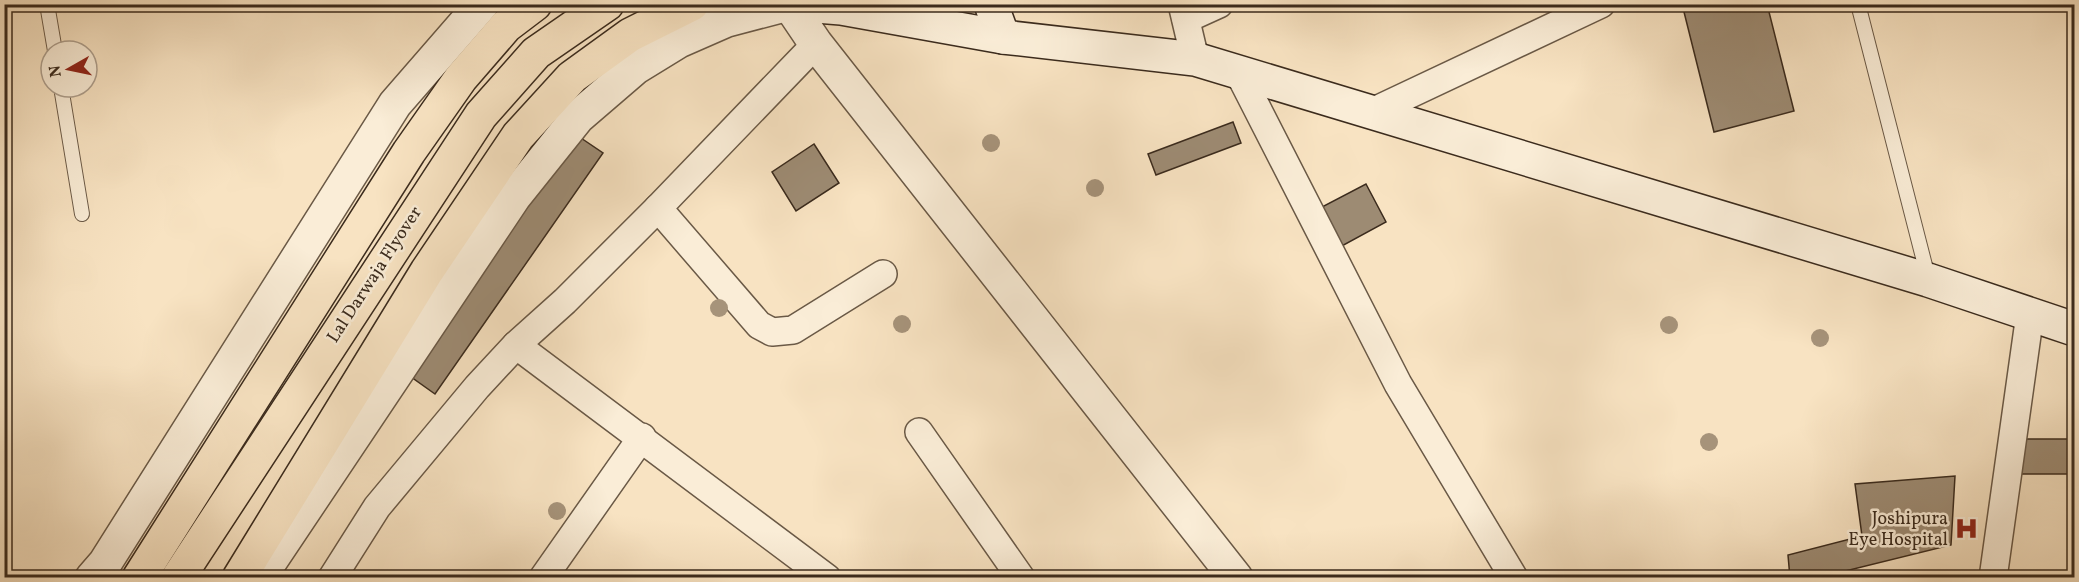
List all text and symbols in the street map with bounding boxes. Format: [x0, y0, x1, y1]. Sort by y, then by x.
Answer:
north arrow [39, 39, 99, 99]
text: N [44, 63, 68, 78]
street label: Lal Darwaja Flyover [321, 202, 429, 348]
place label: Joshipura Eye Hospital [1848, 507, 1948, 553]
hospital icon: Joshipura Eye Hospital [1953, 516, 1979, 542]

